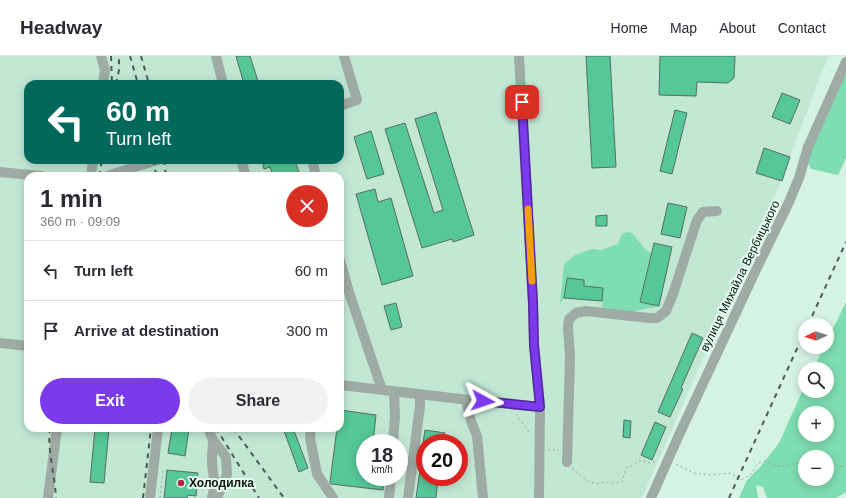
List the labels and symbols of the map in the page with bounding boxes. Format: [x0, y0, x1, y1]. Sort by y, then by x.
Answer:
pin [505, 85, 539, 119]
street label: вулиця Михайла Вербицького [697, 198, 783, 354]
north arrow [798, 318, 834, 354]
position arrow [462, 380, 504, 422]
speed limit sign: 20 [416, 434, 468, 486]
place label: Холодилка [189, 476, 254, 490]
marker: Холодилка [176, 478, 186, 488]

